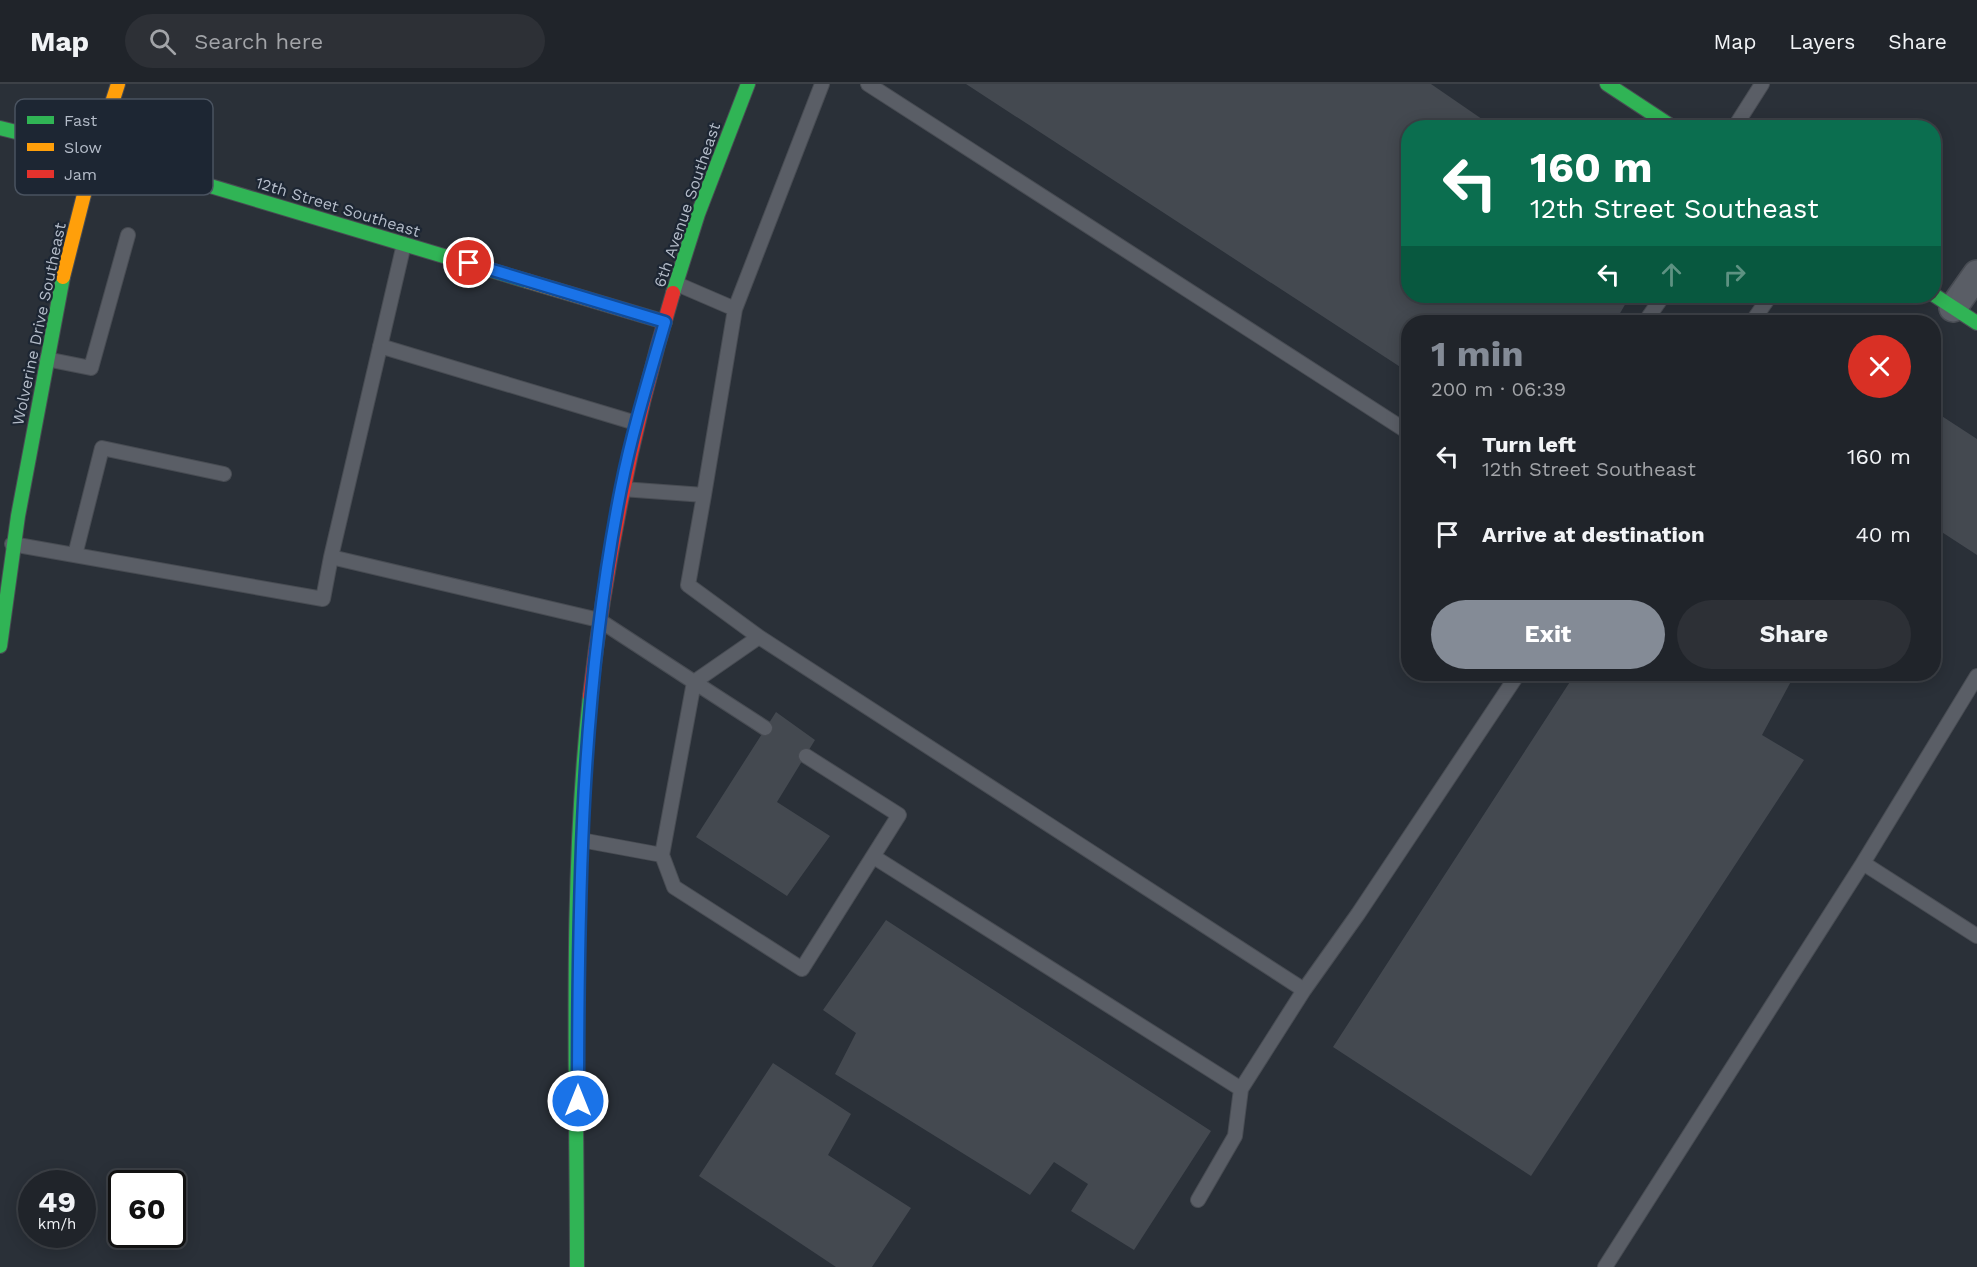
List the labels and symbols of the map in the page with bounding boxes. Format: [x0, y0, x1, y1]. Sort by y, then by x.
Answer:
legend [15, 99, 213, 195]
text: Fast [64, 111, 97, 130]
street label: 6th Avenue Southeast [650, 120, 724, 290]
text: Slow [64, 138, 102, 157]
text: Jam [64, 165, 97, 184]
street label: 12th Street Southeast [253, 173, 423, 241]
street label: Wolverine Drive Southeast [8, 221, 70, 427]
pin [443, 237, 494, 288]
position arrow [546, 1069, 610, 1133]
speed limit sign: 60 [108, 1170, 186, 1248]

